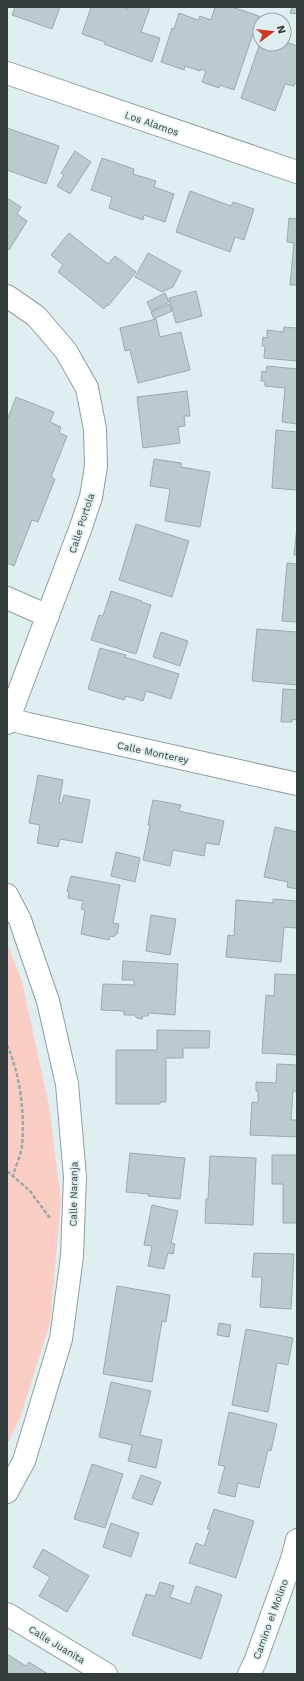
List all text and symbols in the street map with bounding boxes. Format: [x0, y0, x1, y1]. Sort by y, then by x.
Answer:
north arrow [252, 12, 292, 52]
text: N [274, 24, 289, 35]
street label: Los Alamos [123, 109, 180, 138]
street label: Calle Portola [67, 491, 96, 555]
street label: Calle Monterey [116, 740, 191, 766]
street label: Calle Naranja [67, 1161, 80, 1227]
street label: Camino el Molino [251, 1578, 290, 1661]
street label: Calle Juanita [27, 1623, 87, 1666]

